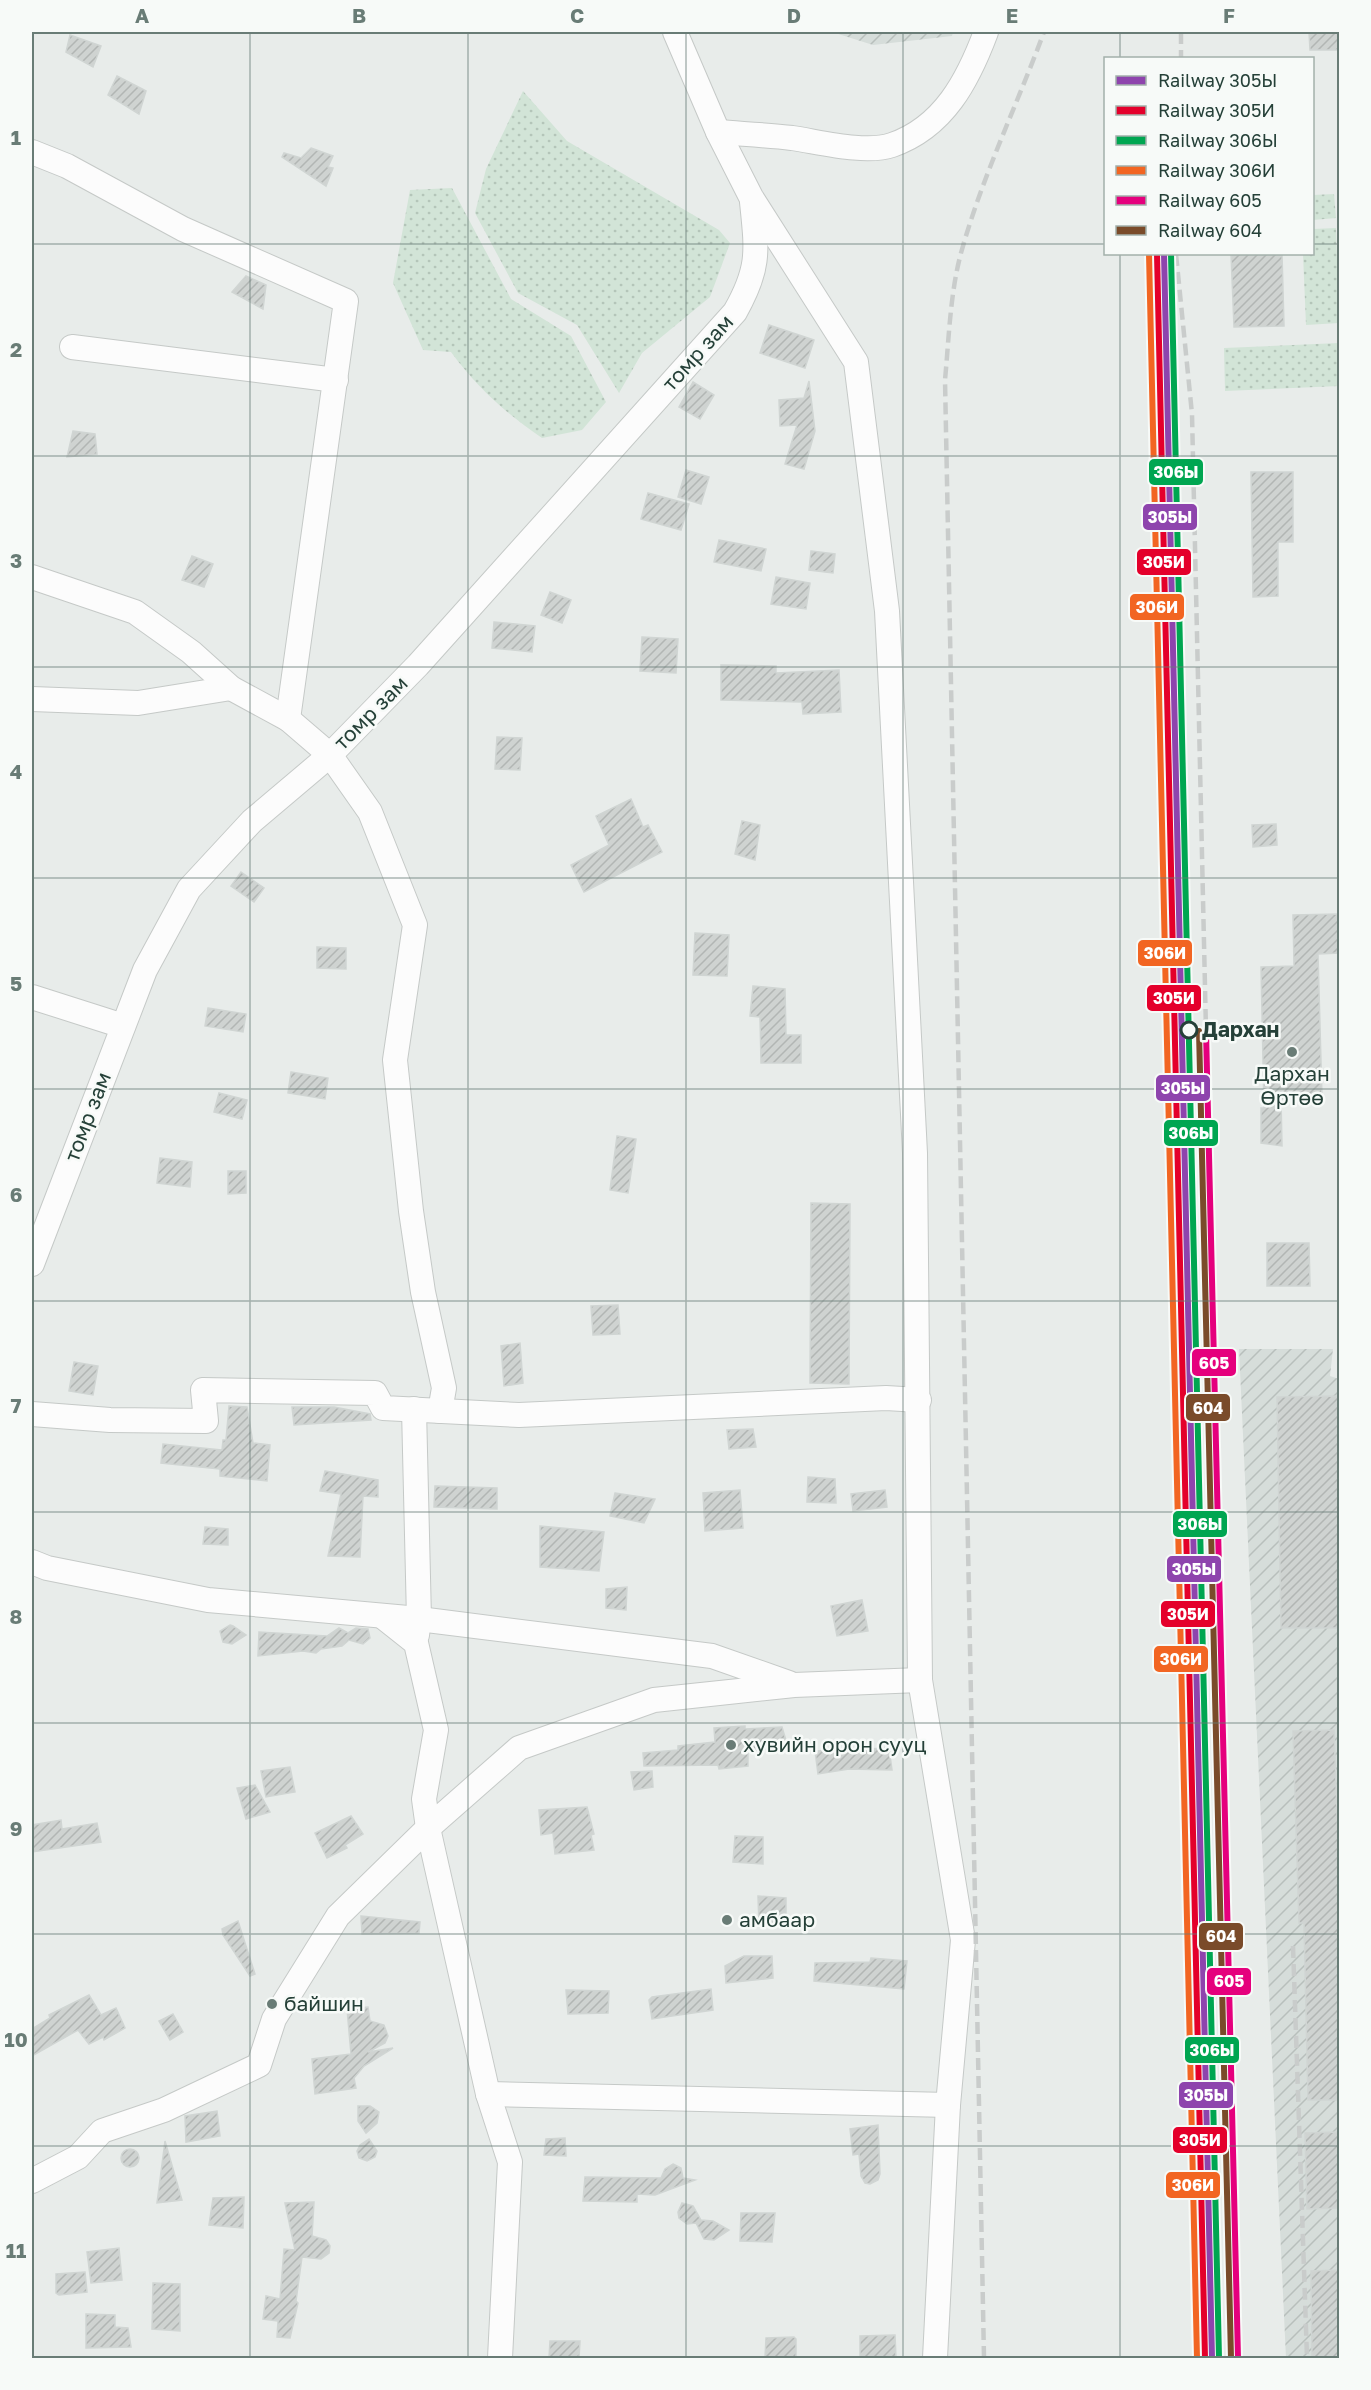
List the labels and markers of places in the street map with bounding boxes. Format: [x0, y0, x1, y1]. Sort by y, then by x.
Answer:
place label: Дархан [1202, 1016, 1279, 1042]
marker: Дархан [1180, 1021, 1198, 1039]
marker: Дархан Өртөө [1285, 1045, 1299, 1059]
place label: Дархан Өртөө [1254, 1060, 1330, 1110]
place label: хувийн орон сууц [743, 1731, 926, 1757]
marker: хувийн орон сууц [724, 1738, 738, 1752]
place label: амбаар [739, 1906, 815, 1932]
marker: амбаар [720, 1913, 734, 1927]
place label: байшин [284, 1990, 364, 2016]
marker: байшин [265, 1997, 279, 2011]

